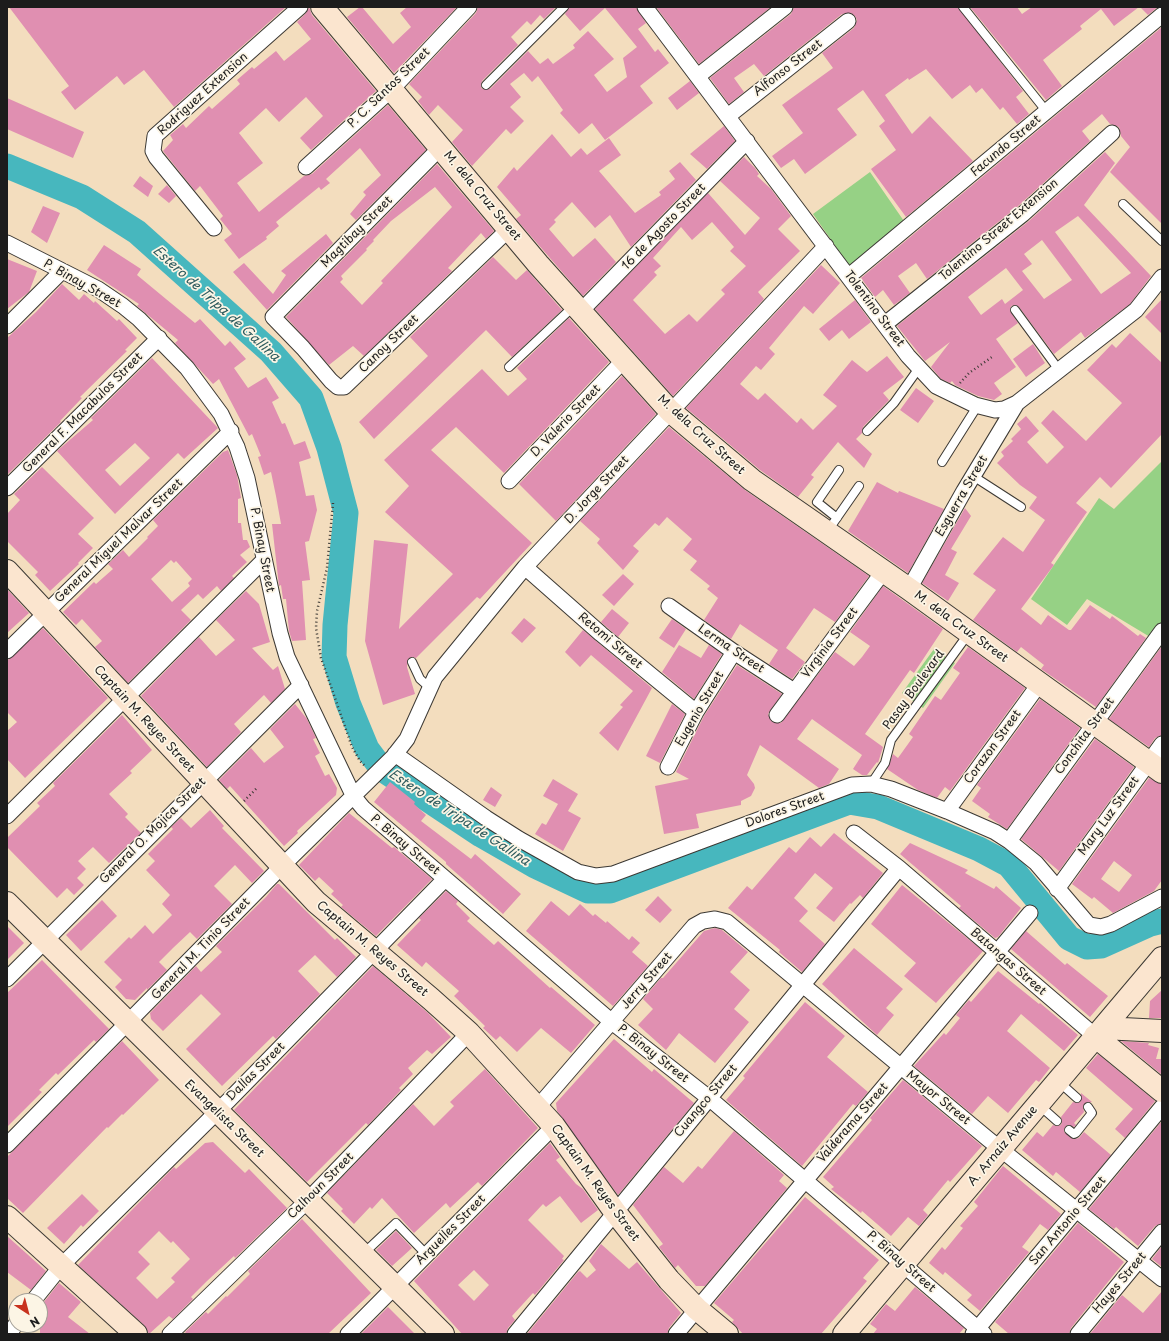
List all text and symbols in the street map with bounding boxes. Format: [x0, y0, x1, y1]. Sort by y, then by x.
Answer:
street label: Alfonso Street [751, 37, 825, 99]
street label: P. C. Santos Street [345, 45, 433, 131]
street label: Rodriguez Extension [155, 50, 251, 138]
street label: Facundo Street [968, 112, 1044, 180]
street label: M. dela Cruz Street [440, 148, 524, 244]
street label: Tolentino Street Extension [937, 176, 1061, 284]
street label: 16 de Agosto Street [619, 181, 709, 273]
street label: Magtibay Street [318, 193, 396, 271]
water label: Estero de Tripa de Gallina [150, 243, 282, 365]
street label: P. Binay Street [41, 257, 123, 311]
street label: Tolentino Street [841, 268, 907, 350]
street label: Canoy Street [356, 312, 422, 376]
street label: General F. Macabulos Street [20, 350, 146, 476]
street label: D. Valerio Street [528, 382, 604, 460]
street label: M. dela Cruz Street [654, 392, 748, 478]
street label: D. Jorge Street [562, 453, 632, 527]
street label: Esguerra Street [933, 453, 991, 539]
street label: General Miguel Malvar Street [52, 476, 186, 606]
street label: P. Binay Street [247, 506, 277, 594]
street label: M. dela Cruz Street [911, 588, 1011, 666]
street label: Virginia Street [799, 605, 861, 681]
street label: Retomi Street [575, 610, 645, 672]
street label: Lerma Street [695, 621, 767, 677]
street label: Pasay Boulevard [880, 647, 948, 733]
street label: Captain M. Reyes Street [91, 663, 197, 775]
street label: Eugenio Street [673, 669, 727, 749]
street label: Conchita Street [1052, 695, 1118, 777]
street label: Corazon Street [961, 707, 1025, 787]
water label: Estero de Tripa de Gallina [386, 767, 532, 869]
street label: Mary Luz Street [1076, 774, 1142, 858]
street label: General O. Mojica Street [97, 775, 209, 887]
street label: Dolores Street [744, 789, 826, 831]
street label: P. Binay Street [367, 812, 443, 878]
street label: General M. Tinio Street [149, 895, 253, 1003]
street label: Captain M. Reyes Street [313, 898, 431, 1000]
street label: Batangas Street [967, 925, 1049, 999]
street label: Jerry Street [619, 950, 675, 1012]
street label: P. Binay Street [615, 1022, 691, 1086]
street label: Dallas Street [224, 1040, 288, 1104]
street label: Cuangco Street [671, 1062, 741, 1140]
street label: Mayor Street [903, 1068, 973, 1128]
street label: Evangelista Street [181, 1077, 267, 1161]
street label: Valderama Street [814, 1080, 892, 1166]
street label: A. Arnaiz Avenue [965, 1103, 1041, 1189]
street label: Captain M. Reyes Street [548, 1122, 642, 1244]
street label: Calhoun Street [285, 1150, 357, 1222]
street label: San Antonio Street [1027, 1174, 1109, 1268]
street label: Arguelles Street [413, 1192, 489, 1268]
street label: P. Binay Street [864, 1228, 938, 1296]
street label: Hayes Street [1090, 1250, 1150, 1316]
north arrow [8, 1293, 48, 1333]
text: N [26, 1313, 43, 1332]

